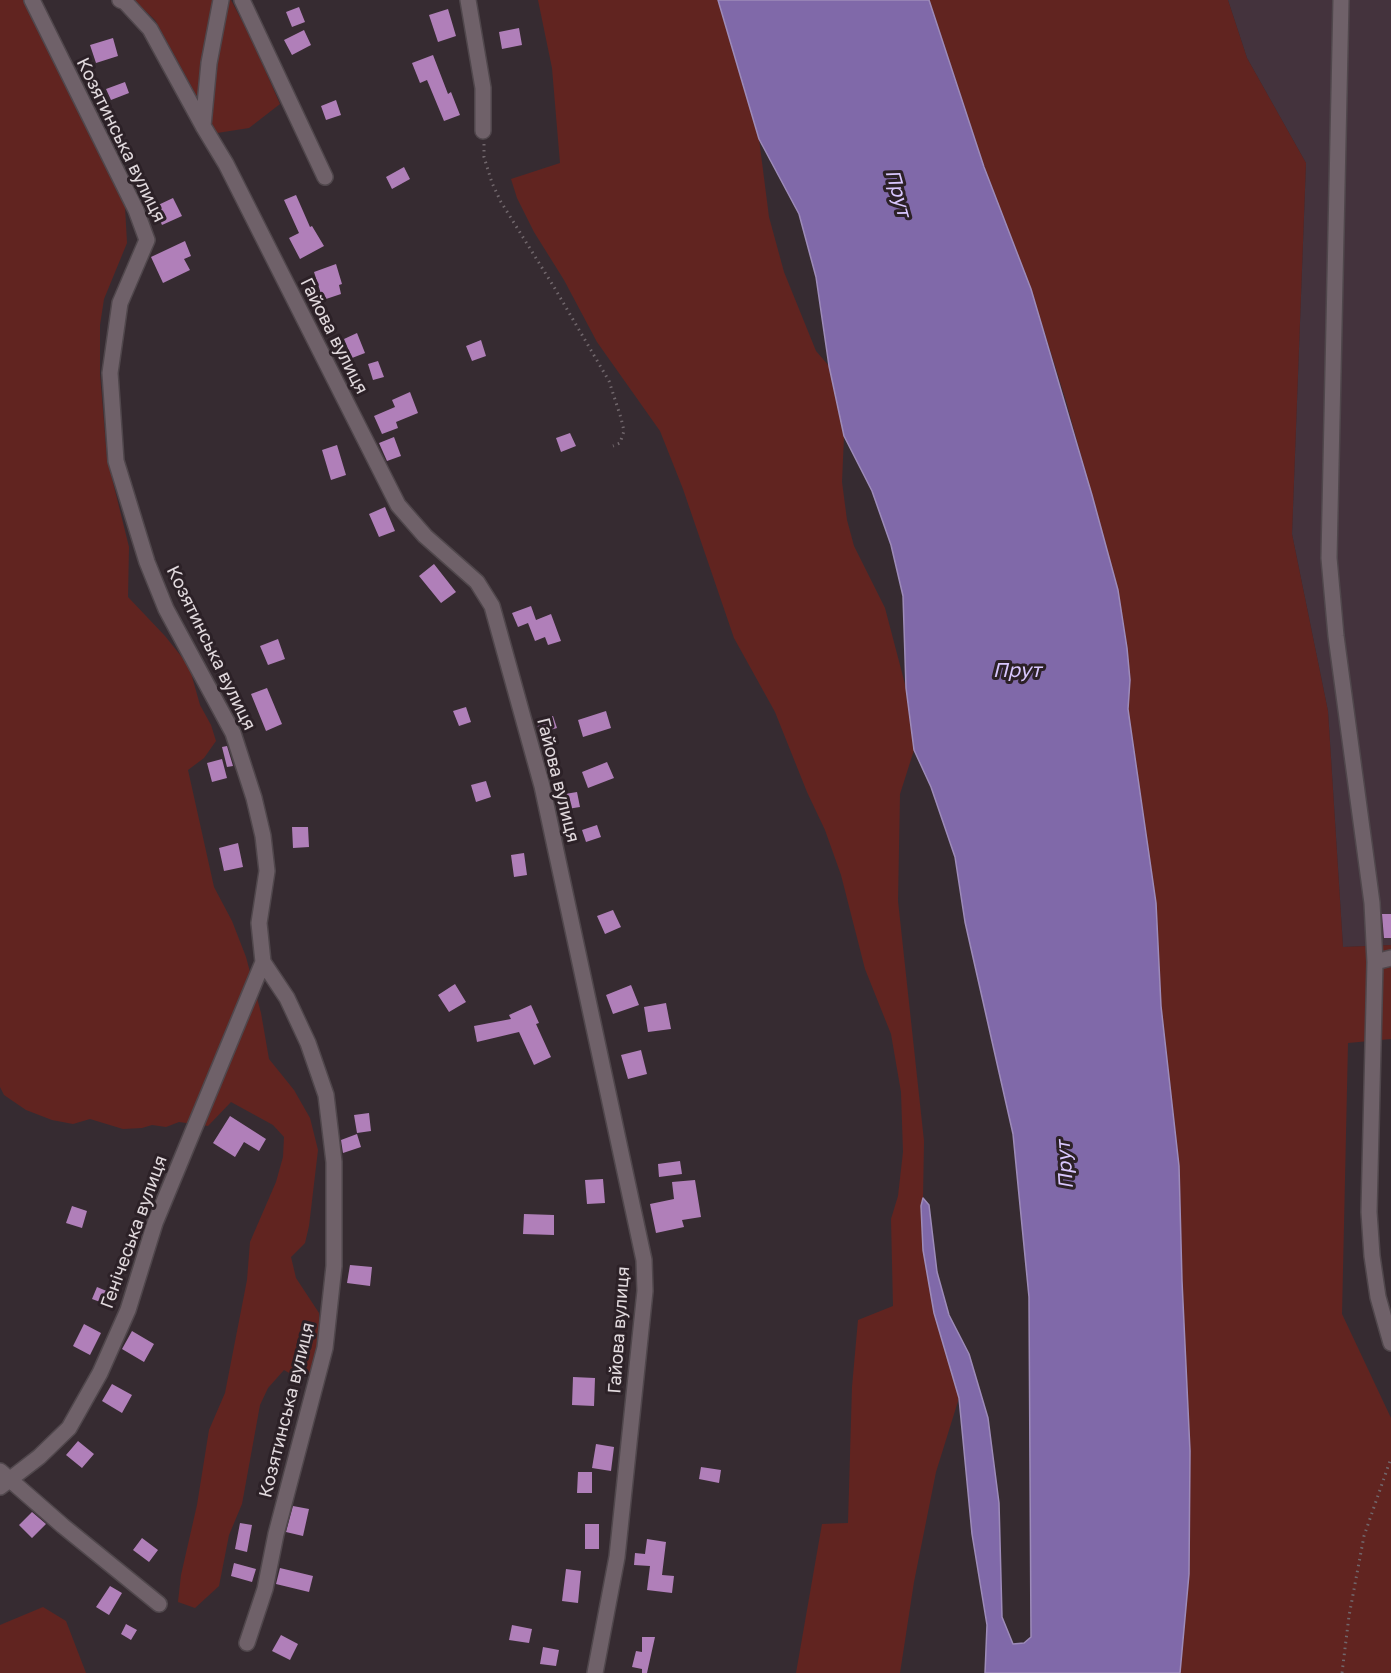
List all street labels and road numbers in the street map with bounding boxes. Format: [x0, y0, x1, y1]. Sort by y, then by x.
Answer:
street label: Козятинська вулиця [72, 54, 170, 226]
street label: Гайова вулиця [295, 274, 373, 398]
street label: Козятинська вулиця [162, 562, 260, 734]
street label: Гайова вулиця [532, 715, 584, 845]
street label: Генічеська вулиця [96, 1152, 172, 1312]
street label: Гайова вулиця [604, 1266, 634, 1394]
street label: Козятинська вулиця [255, 1320, 319, 1500]

